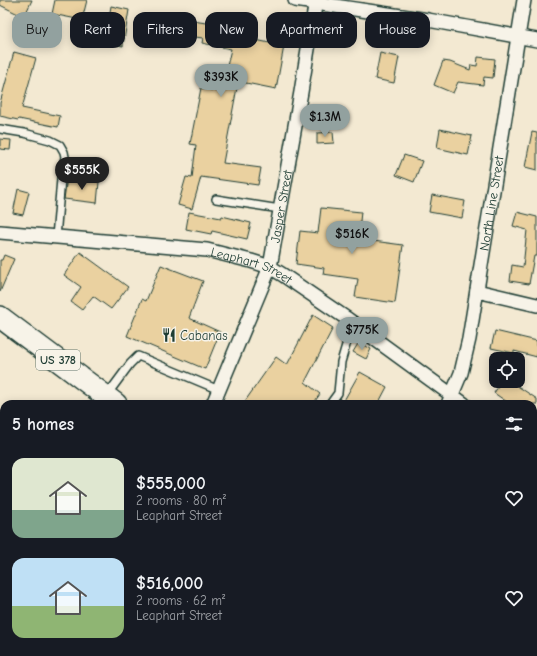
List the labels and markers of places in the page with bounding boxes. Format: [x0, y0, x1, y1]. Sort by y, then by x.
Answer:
pin: $393K [193, 64, 249, 98]
pin: $1.3M [297, 104, 353, 138]
pin: $555K [54, 157, 110, 191]
pin: $516K [324, 221, 380, 255]
pin: $775K [334, 317, 390, 351]
restaurant icon: Cabanas [161, 327, 177, 343]
place label: Cabanas [180, 328, 228, 343]

